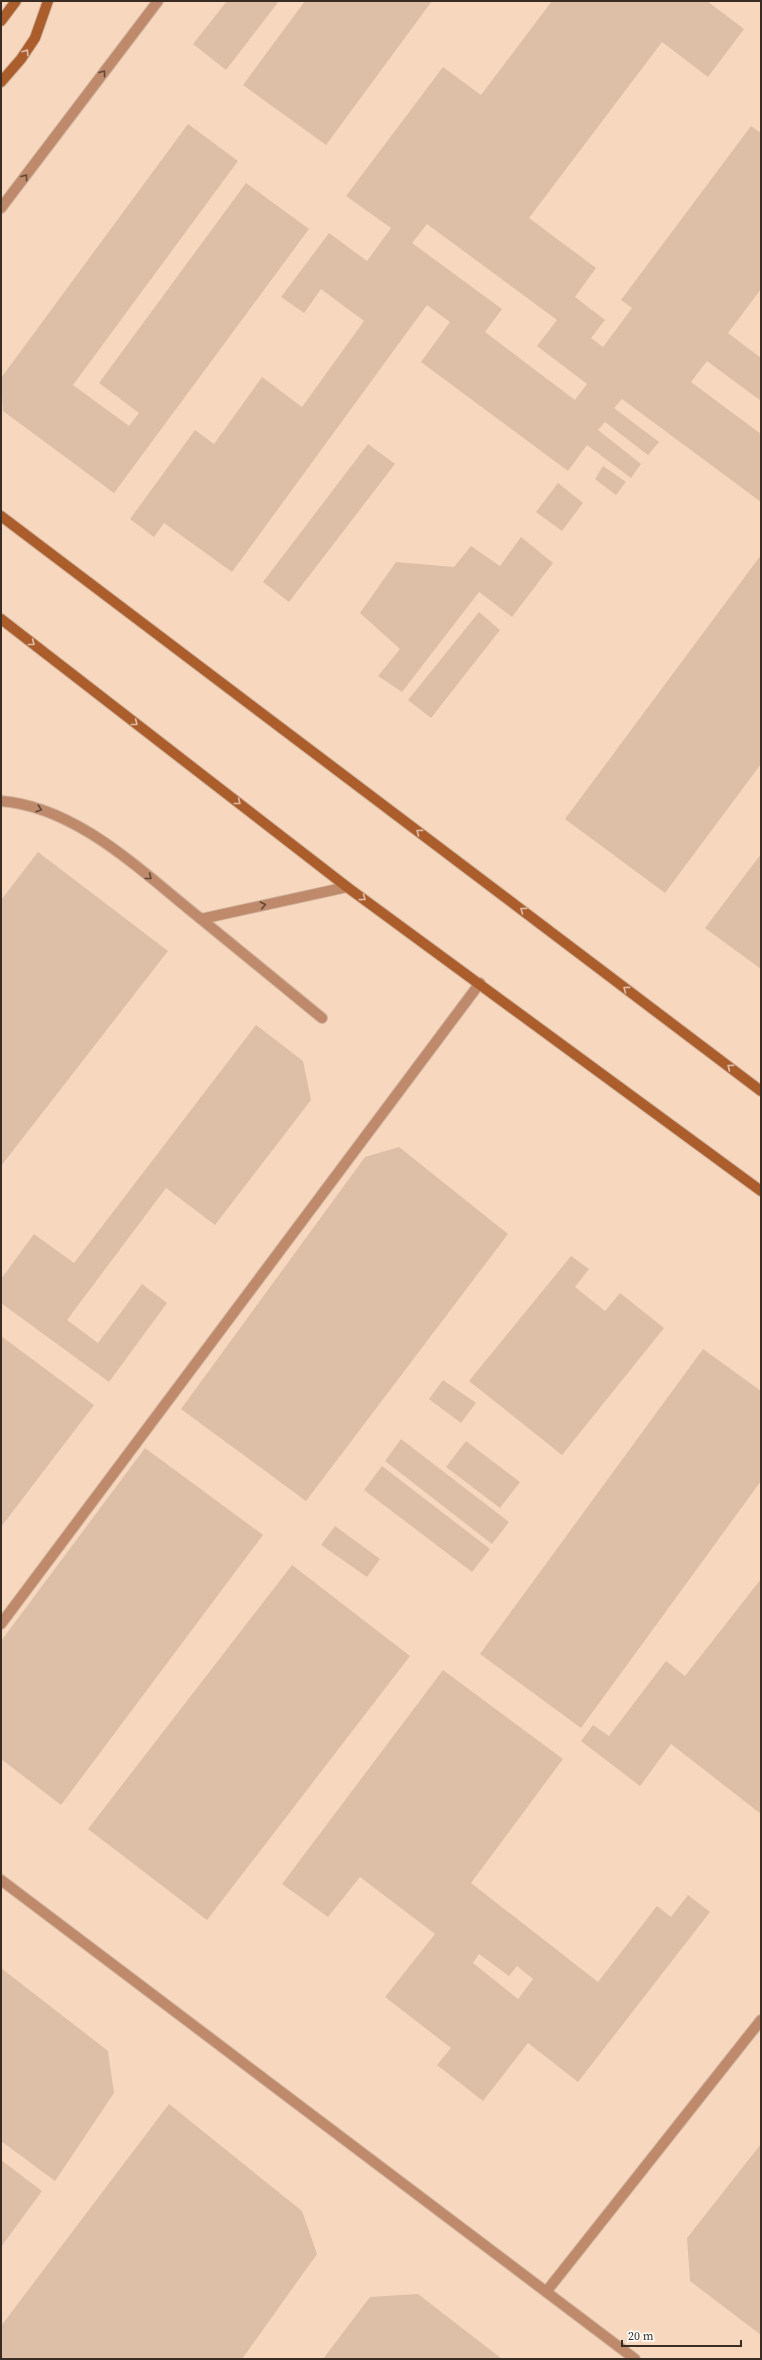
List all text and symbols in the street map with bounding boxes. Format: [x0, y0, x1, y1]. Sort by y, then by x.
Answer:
one-way arrow [21, 49, 29, 56]
one-way arrow [98, 71, 105, 78]
one-way arrow [20, 174, 27, 181]
one-way arrow [27, 638, 34, 645]
one-way arrow [130, 718, 137, 725]
one-way arrow [233, 797, 240, 804]
one-way arrow [35, 804, 42, 813]
one-way arrow [416, 830, 423, 837]
one-way arrow [144, 872, 151, 879]
one-way arrow [359, 893, 366, 901]
one-way arrow [260, 902, 266, 910]
one-way arrow [520, 908, 527, 915]
one-way arrow [624, 987, 631, 994]
one-way arrow [727, 1065, 734, 1072]
scale bar [622, 2322, 741, 2348]
text: 20 m [628, 2328, 654, 2344]

